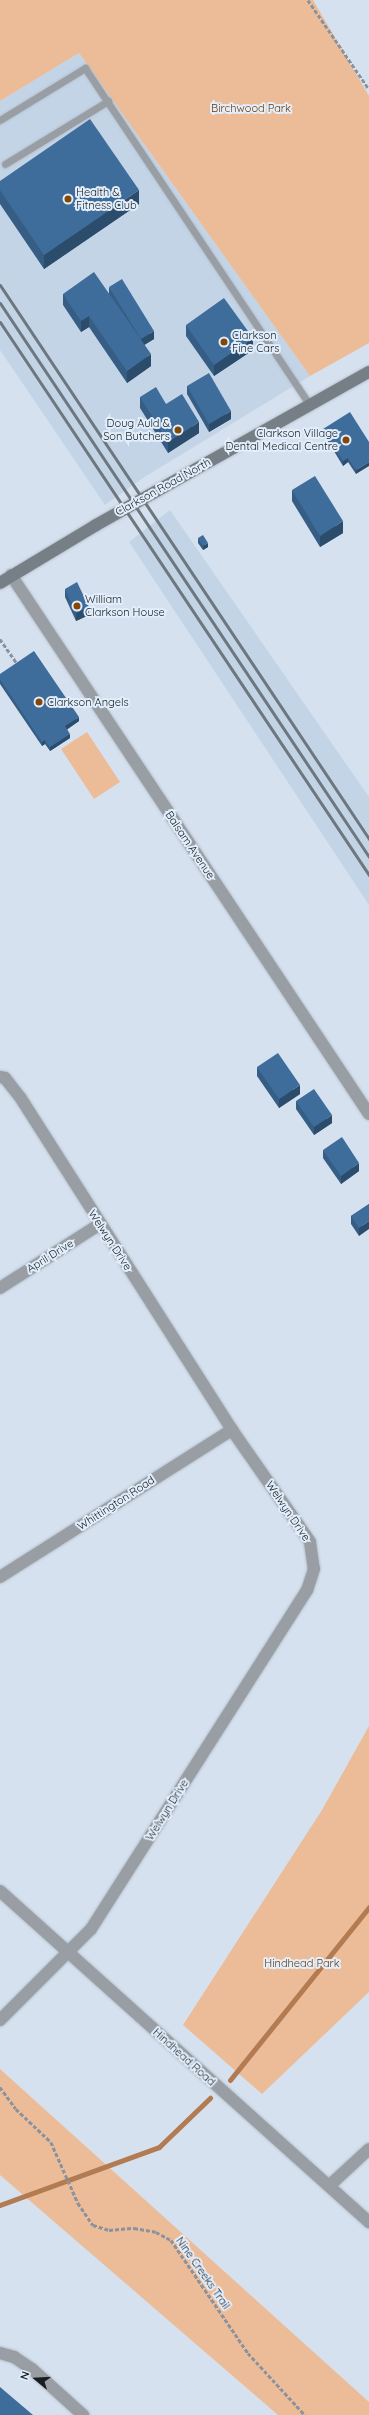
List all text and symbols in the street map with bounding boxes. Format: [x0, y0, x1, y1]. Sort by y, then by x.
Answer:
park label: Birchwood Park [211, 101, 291, 115]
place label: Health & Fitness Club [76, 186, 137, 212]
marker: Health & Fitness Club [63, 194, 73, 204]
place label: Clarkson Fine Cars [232, 329, 279, 355]
marker: Clarkson Fine Cars [219, 337, 229, 347]
place label: Doug Auld & Son Butchers [103, 417, 170, 443]
marker: Doug Auld & Son Butchers [173, 425, 183, 435]
place label: Clarkson Village Dental Medical Centre [226, 427, 338, 453]
marker: Clarkson Village Dental Medical Centre [341, 435, 351, 445]
street label: Clarkson Road North [113, 455, 213, 519]
place label: William Clarkson House [85, 593, 165, 619]
marker: William Clarkson House [72, 601, 82, 611]
place label: Clarkson Angels [47, 695, 129, 709]
marker: Clarkson Angels [34, 697, 44, 707]
street label: Balsam Avenue [162, 809, 218, 881]
street label: Welwyn Drive [86, 1207, 134, 1273]
street label: April Drive [24, 1237, 76, 1275]
street label: Whittington Road [75, 1473, 157, 1533]
street label: Welwyn Drive [263, 1479, 313, 1543]
street label: Welwyn Drive [143, 1777, 191, 1843]
park label: Hindhead Park [264, 1956, 340, 1970]
street label: Hindhead Road [150, 2026, 218, 2088]
street label: Nine Creeks Trail [173, 2234, 233, 2312]
north arrow [16, 2359, 56, 2399]
text: N [17, 2369, 32, 2381]

